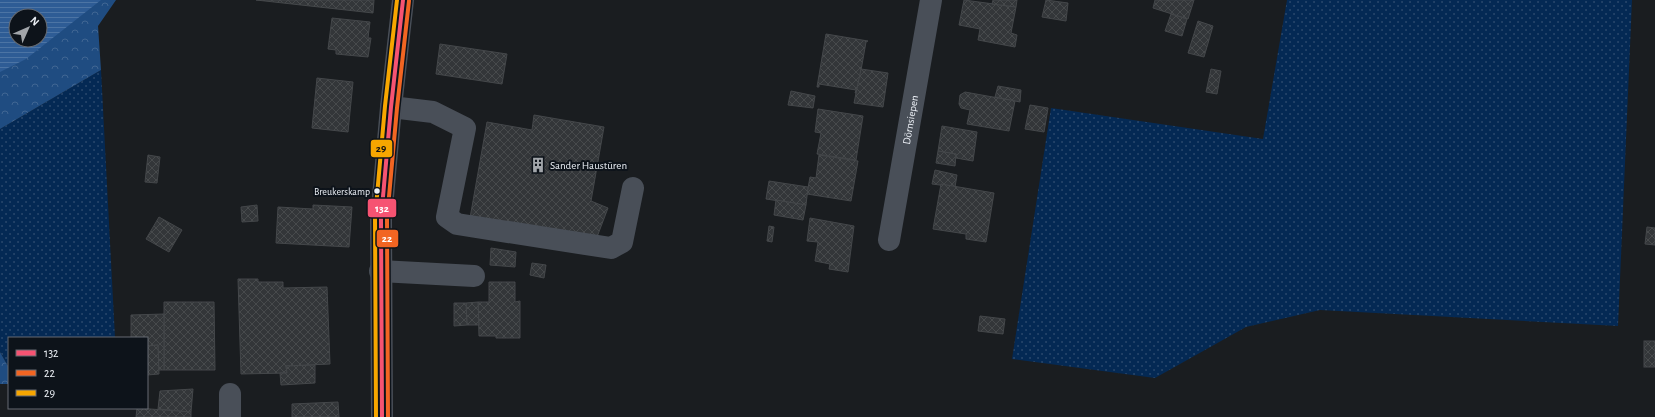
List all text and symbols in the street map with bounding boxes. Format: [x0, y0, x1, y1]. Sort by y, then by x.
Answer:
north arrow [8, 8, 48, 48]
text: N [28, 15, 41, 28]
street label: Dörnsiepen [901, 94, 920, 145]
line badge: 29 [370, 139, 393, 158]
text: 29 [376, 143, 386, 154]
building icon: Sander Haustüren [529, 156, 547, 174]
place label: Sander Haustüren [550, 160, 627, 171]
marker: Breukerskamp [372, 186, 382, 196]
place label: Breukerskamp [314, 187, 370, 197]
line badge: 132 [367, 198, 397, 218]
text: 132 [375, 203, 389, 214]
line badge: 22 [376, 229, 399, 248]
text: 22 [382, 233, 392, 244]
legend [8, 337, 148, 409]
text: 132 [44, 347, 59, 359]
text: 22 [44, 367, 55, 379]
text: 29 [44, 387, 55, 399]

